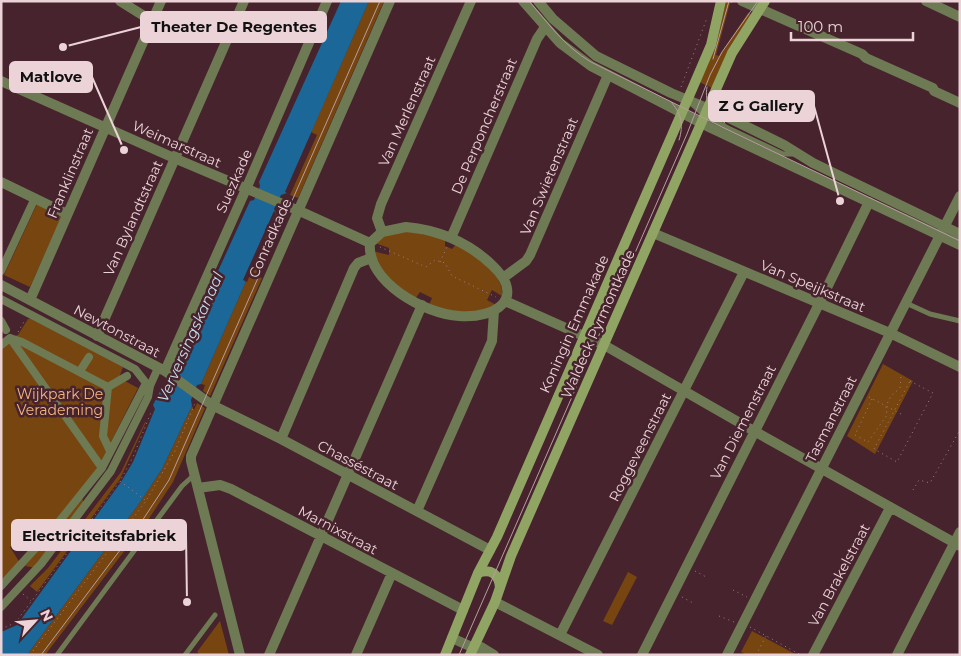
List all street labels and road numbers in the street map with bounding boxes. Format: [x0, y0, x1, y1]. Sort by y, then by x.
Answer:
street label: Van Merlenstraat [375, 53, 440, 169]
street label: De Perponcherstraat [447, 55, 521, 197]
street label: Van Swietenstraat [516, 114, 582, 238]
street label: Weimarstraat [130, 116, 225, 172]
street label: Franklinstraat [43, 125, 97, 221]
street label: Suezkade [212, 146, 256, 216]
street label: Van Bylandtstraat [99, 157, 167, 279]
street label: Conradkade [244, 195, 296, 281]
street label: Waldeck Pyrmontkade [557, 247, 639, 401]
street label: Koningin Emmakade [535, 252, 613, 396]
street label: Van Speijkstraat [758, 256, 869, 316]
street label: Newtonstraat [71, 301, 164, 362]
street label: Van Diemenstraat [706, 361, 780, 483]
street label: Tasmanstraat [801, 372, 861, 465]
street label: Roggeveenstraat [605, 389, 675, 505]
street label: Chasséstraat [314, 436, 402, 494]
street label: Marnixstraat [295, 502, 381, 559]
street label: Van Brakelstraat [804, 520, 874, 630]

